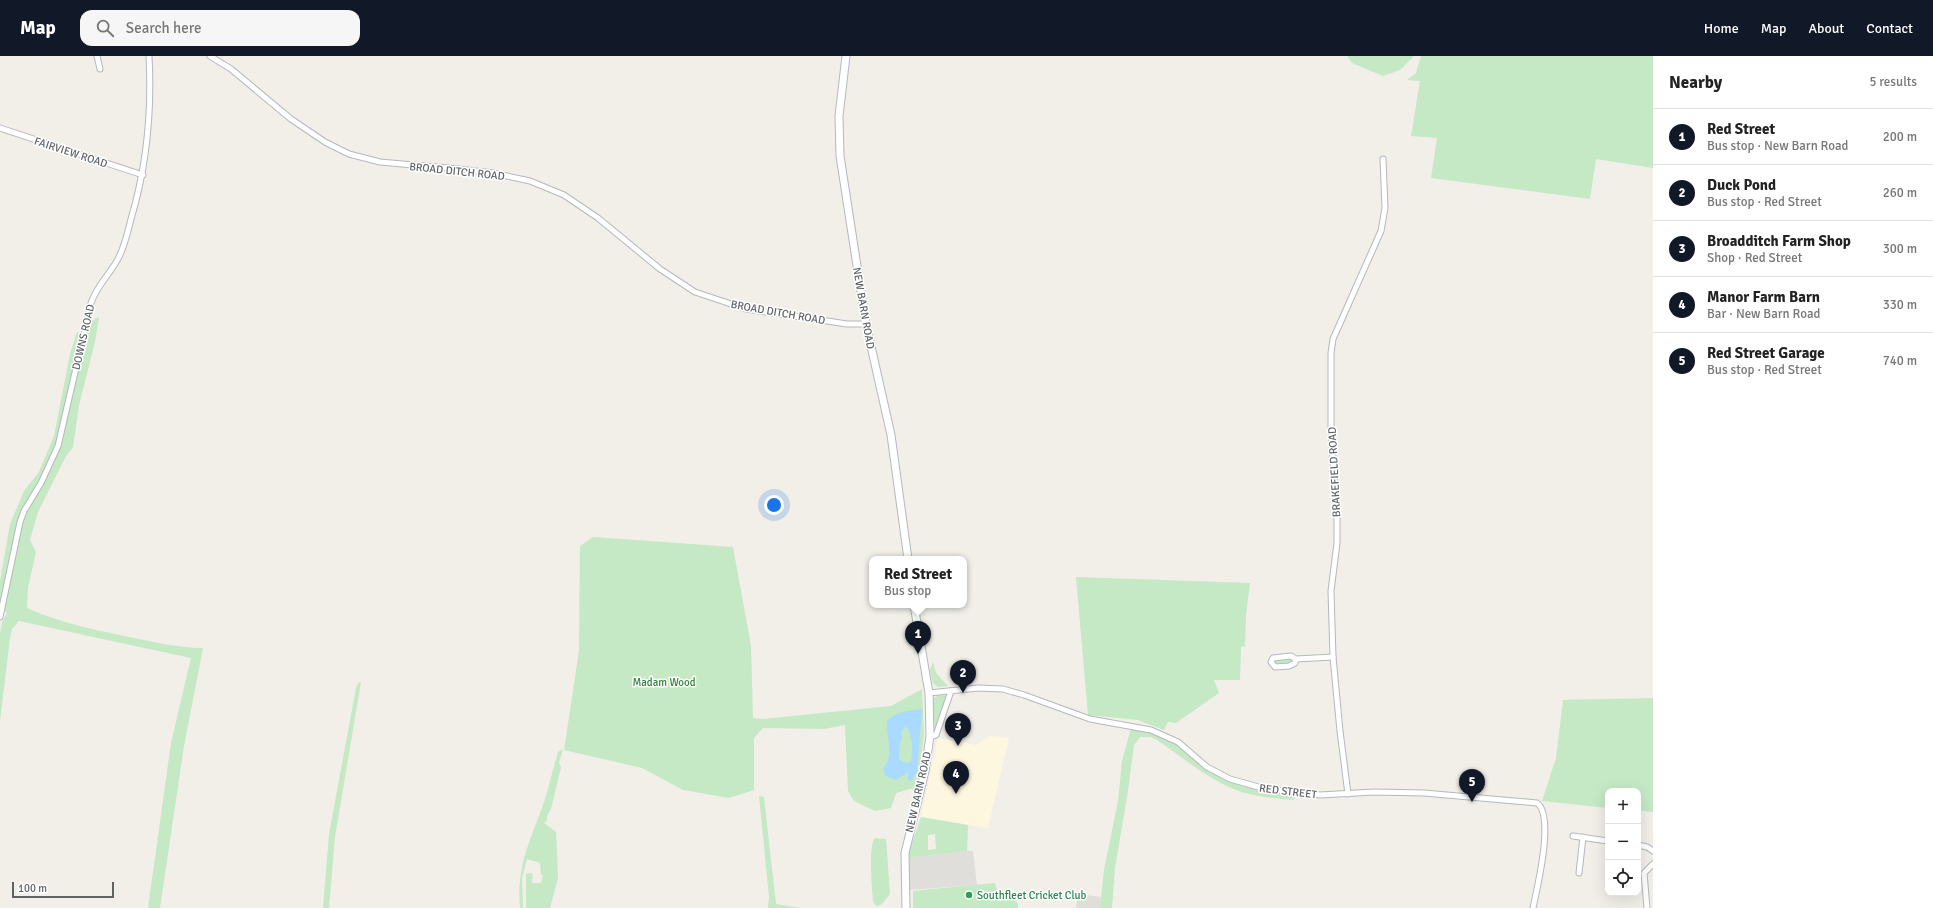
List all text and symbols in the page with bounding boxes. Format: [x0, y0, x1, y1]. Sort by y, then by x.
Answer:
search box [80, 10, 360, 46]
text: Map [20, 16, 56, 40]
icon: search [94, 17, 116, 39]
text: Search here [126, 19, 201, 37]
text: Home [1704, 20, 1739, 37]
text: Map [1761, 20, 1786, 37]
text: About [1808, 20, 1844, 37]
text: Contact [1866, 20, 1913, 37]
text: Nearby [1669, 72, 1722, 93]
text: 5 results [1869, 74, 1917, 90]
text: Red Street [1707, 120, 1775, 138]
text: 1 [1678, 129, 1686, 145]
text: 200 m [1883, 129, 1917, 145]
street label: FAIRVIEW ROAD [33, 134, 109, 170]
text: Bus stop · New Barn Road [1707, 138, 1848, 154]
street label: BROAD DITCH ROAD [409, 160, 505, 183]
text: Duck Pond [1707, 176, 1776, 194]
text: 2 [1678, 185, 1686, 201]
text: 260 m [1883, 185, 1917, 201]
text: Bus stop · Red Street [1707, 194, 1822, 210]
text: Broadditch Farm Shop [1707, 232, 1851, 250]
text: 3 [1678, 241, 1686, 257]
text: 300 m [1883, 241, 1917, 257]
text: Shop · Red Street [1707, 250, 1802, 266]
street label: NEW BARN ROAD [850, 266, 877, 350]
text: Manor Farm Barn [1707, 288, 1820, 306]
text: 4 [1678, 297, 1686, 313]
text: 330 m [1883, 297, 1917, 313]
street label: BROAD DITCH ROAD [730, 298, 826, 327]
street label: DOWNS ROAD [70, 303, 97, 371]
text: Bar · New Barn Road [1707, 306, 1820, 322]
text: Red Street Garage [1707, 344, 1825, 362]
text: 5 [1678, 353, 1686, 369]
text: 740 m [1883, 353, 1917, 369]
text: Bus stop · Red Street [1707, 362, 1822, 378]
street label: BRAKEFIELD ROAD [1326, 426, 1343, 518]
your location [764, 495, 784, 515]
popup [869, 556, 967, 608]
text: Red Street [884, 565, 952, 583]
text: Bus stop [884, 583, 931, 599]
pin: 1 [905, 621, 931, 654]
pin: 2 [950, 660, 976, 693]
park label: Madam Wood [632, 676, 696, 689]
pin: 3 [945, 713, 971, 746]
street label: NEW BARN ROAD [903, 750, 934, 834]
pin: 4 [943, 761, 969, 794]
pin: 5 [1459, 769, 1485, 802]
street label: RED STREET [1258, 782, 1318, 802]
map controls [1605, 788, 1641, 896]
button: + [1605, 788, 1641, 824]
button: − [1605, 824, 1641, 860]
button: locate [1605, 860, 1641, 896]
scale bar [12, 880, 114, 899]
text: 100 m [18, 882, 47, 895]
place label: Southfleet Cricket Club [977, 889, 1087, 902]
marker: Southfleet Cricket Club [964, 890, 974, 900]

